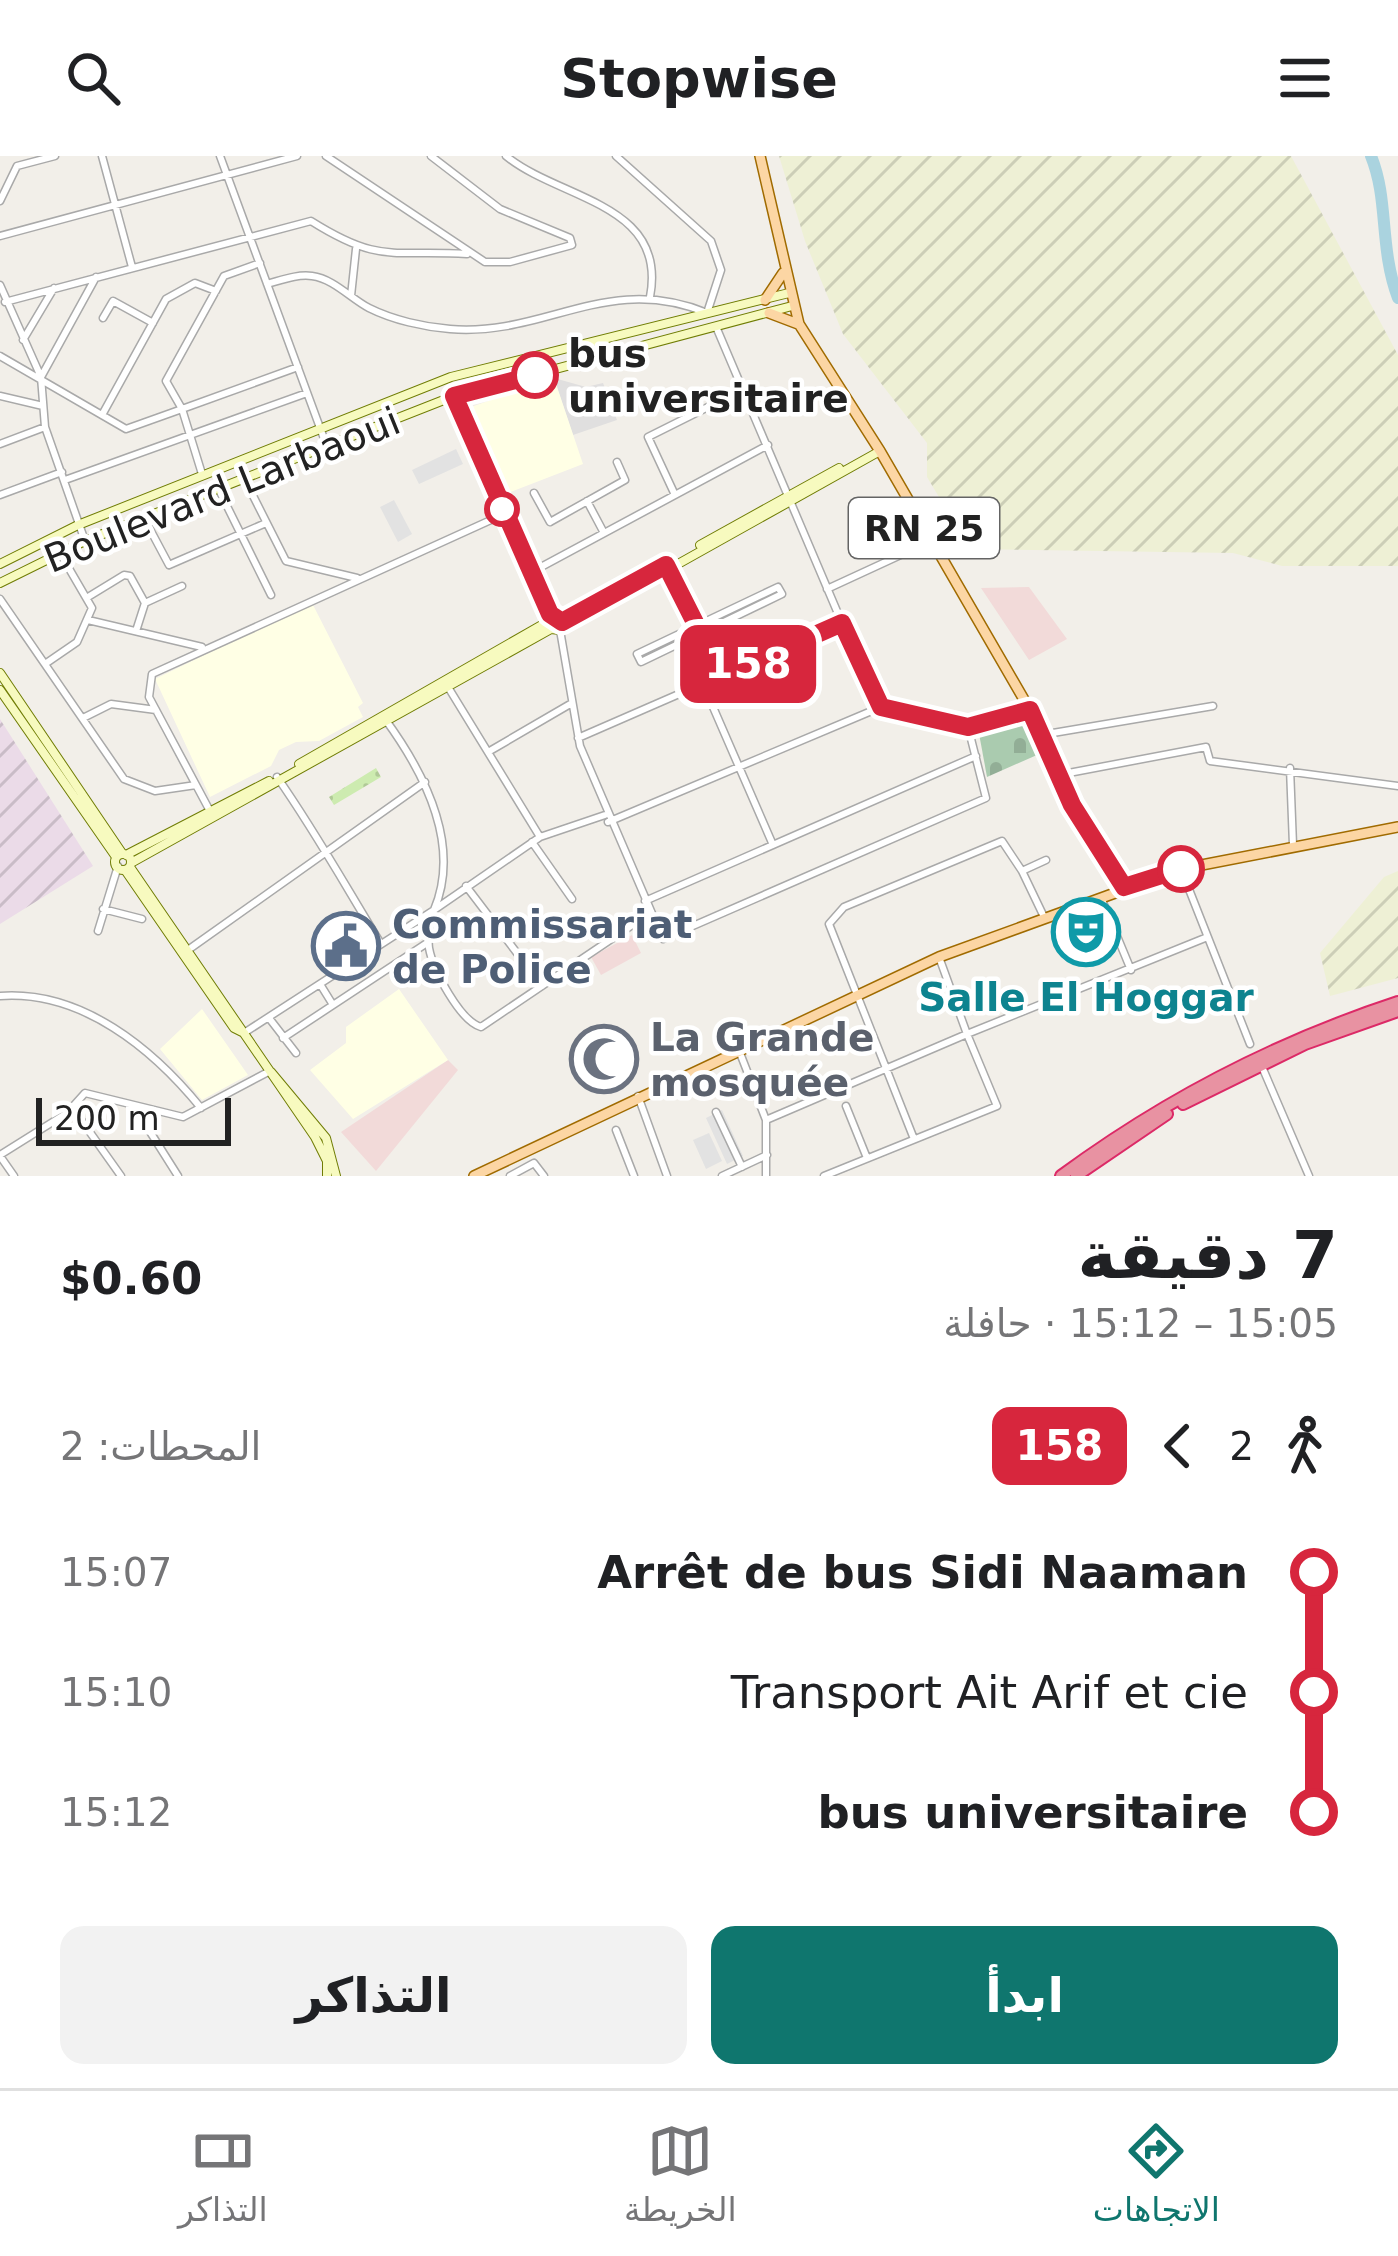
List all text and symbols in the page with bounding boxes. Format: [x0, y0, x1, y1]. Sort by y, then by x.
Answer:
icon: search [60, 45, 126, 111]
icon: menu [1272, 45, 1338, 111]
text: Stopwise [560, 47, 838, 110]
place label: bus universitaire [568, 331, 849, 421]
marker: bus universitaire [513, 353, 557, 397]
street label: Boulevard Larbaoui [38, 398, 406, 582]
unlabelled marker [486, 493, 518, 525]
road number: RN 25 [849, 498, 999, 558]
line badge: 158 [679, 625, 817, 703]
text: 158 [704, 639, 792, 688]
unlabelled marker [1159, 847, 1203, 891]
theatre icon: Salle El Hoggar [1051, 897, 1121, 967]
place label: Commissariat de Police [392, 902, 692, 992]
public building icon: Commissariat de Police [311, 911, 381, 981]
place label: Salle El Hoggar [918, 975, 1255, 1020]
place label: La Grande mosquée [650, 1015, 874, 1105]
mosque icon: La Grande mosquée [569, 1024, 639, 1094]
scale bar [36, 1092, 231, 1145]
text: 200 m [54, 1099, 160, 1138]
text: 7 دقيقة [1078, 1217, 1338, 1294]
text: $0.60 [60, 1252, 202, 1305]
text: 15:05 – 15:12 · حافلة [943, 1301, 1338, 1346]
icon: back [1145, 1413, 1211, 1479]
icon: walk [1272, 1413, 1338, 1479]
text: 158 [1016, 1421, 1103, 1470]
text: المحطات: 2 [60, 1424, 261, 1469]
text: 2 [1229, 1424, 1254, 1469]
text: Arrêt de bus Sidi Naaman [597, 1546, 1248, 1599]
text: 15:07 [60, 1550, 172, 1595]
text: Transport Ait Arif et cie [731, 1666, 1248, 1719]
text: 15:10 [60, 1670, 172, 1715]
text: bus universitaire [818, 1786, 1248, 1839]
text: 15:12 [60, 1790, 172, 1835]
button: التذاكر [60, 1926, 687, 2064]
button: ابدأ [711, 1926, 1338, 2064]
tab: التذاكر [178, 2118, 268, 2229]
tab: الخريطة [624, 2118, 737, 2229]
tab: الاتجاهات [1093, 2118, 1220, 2229]

